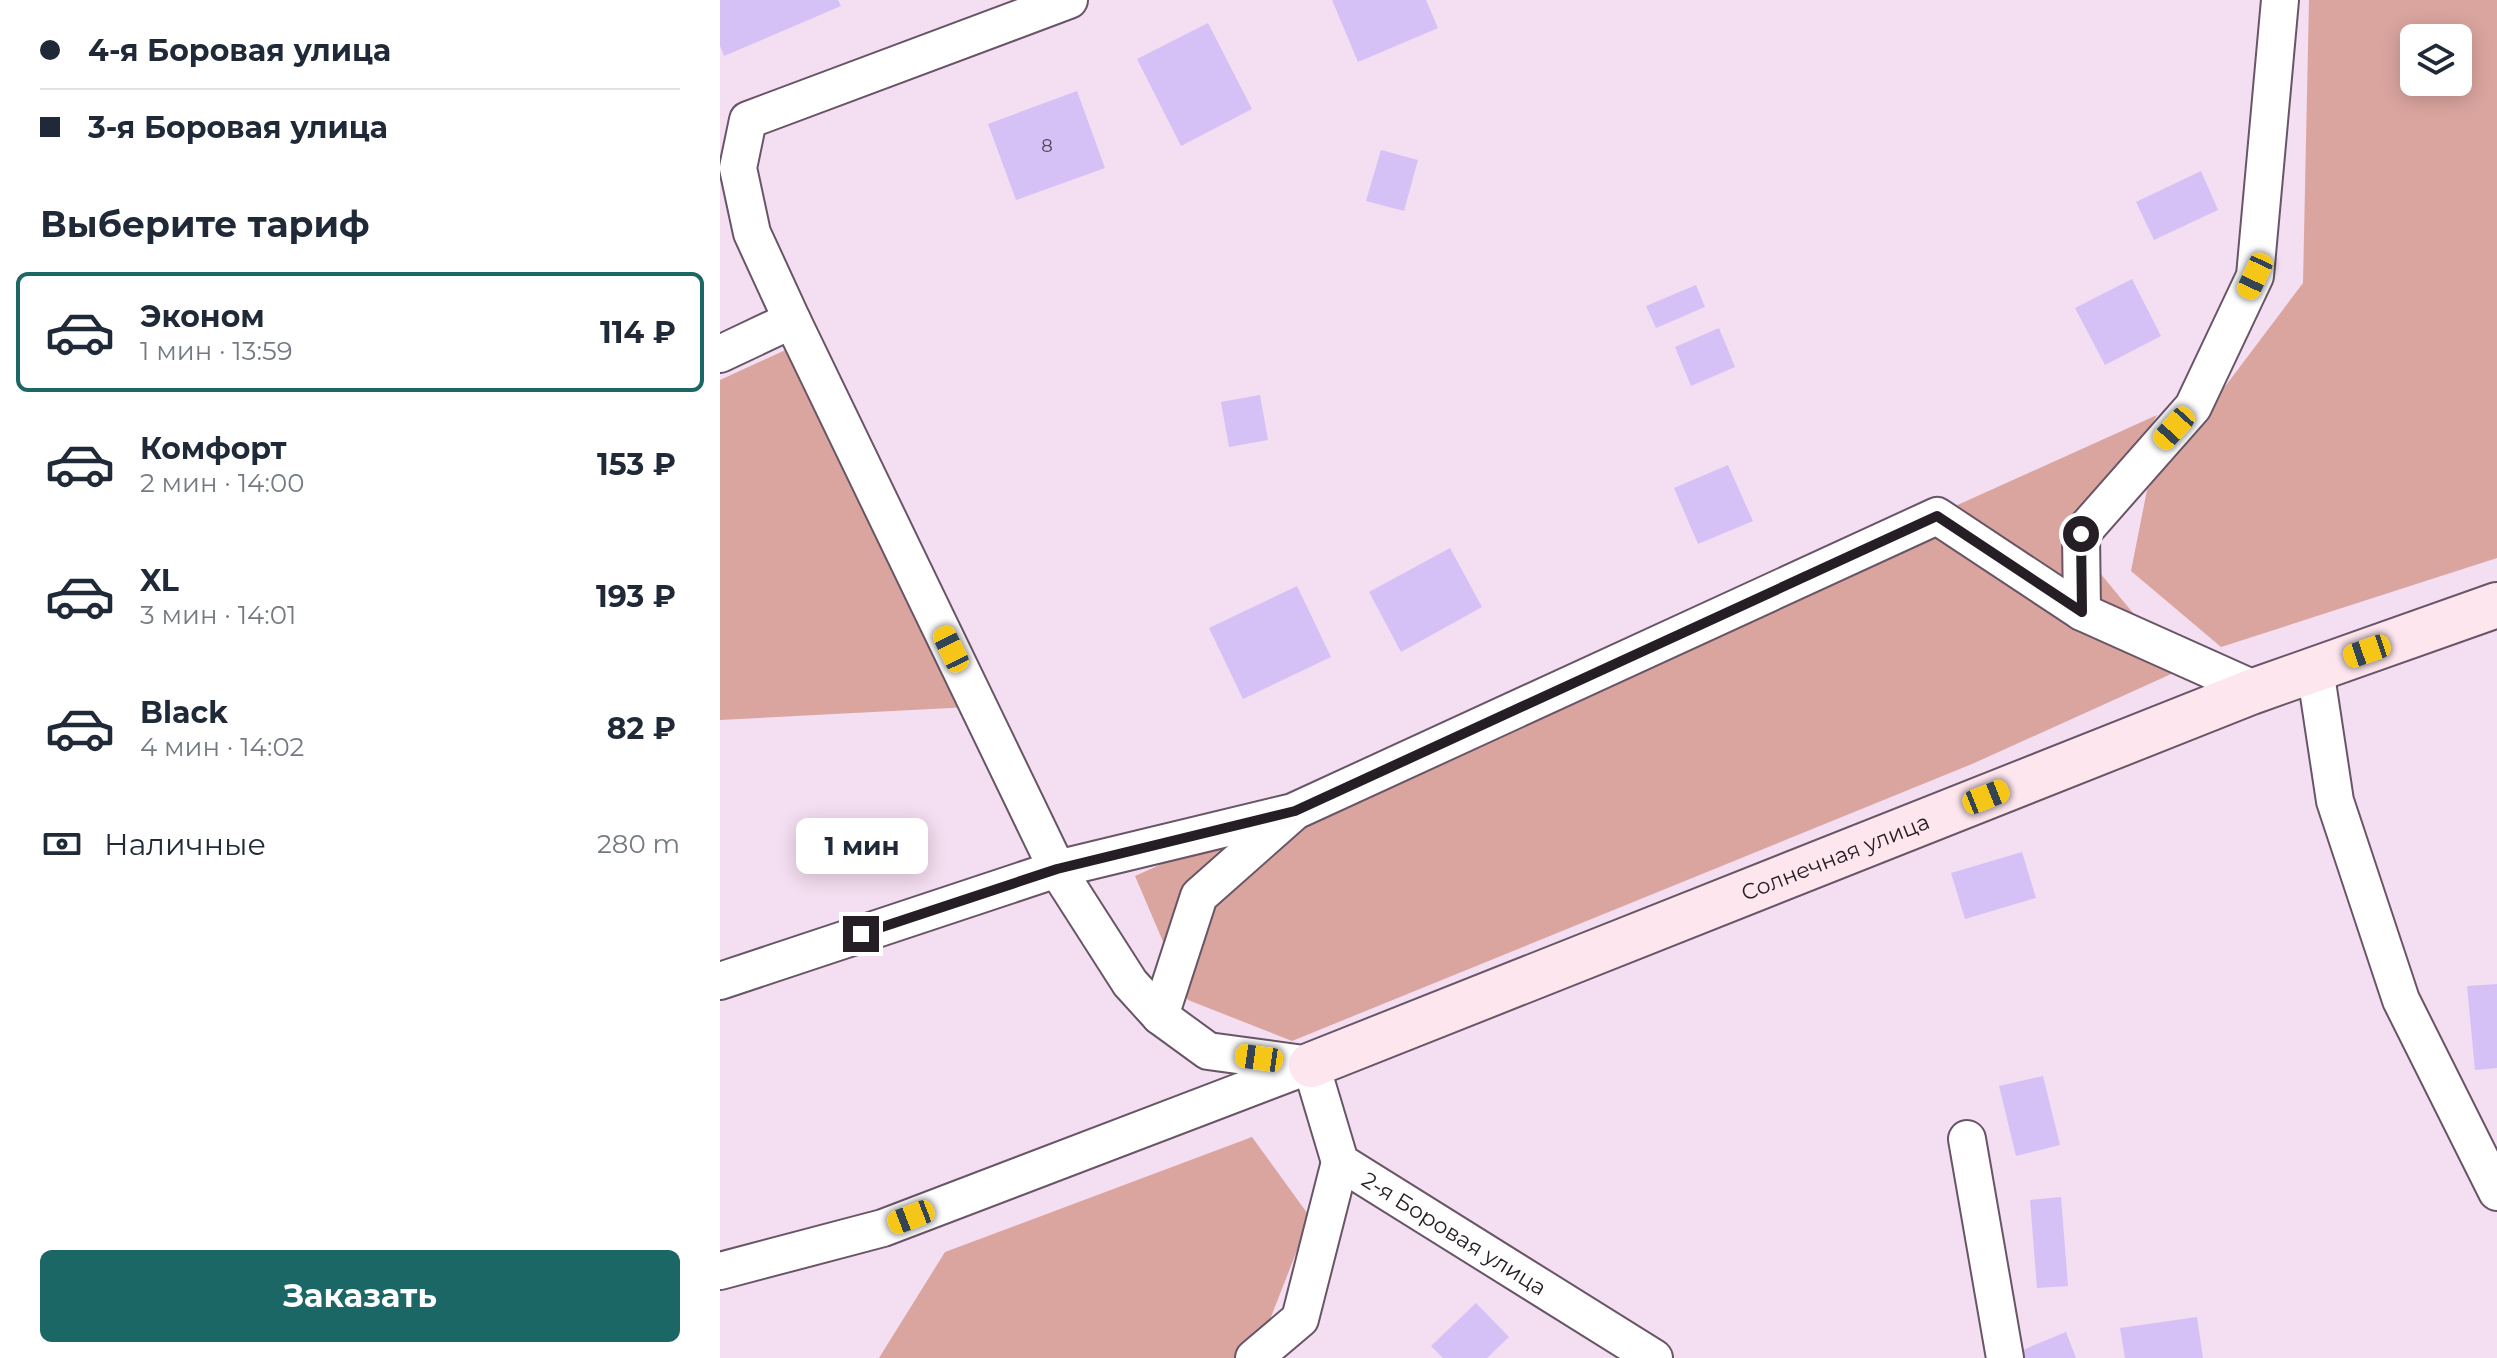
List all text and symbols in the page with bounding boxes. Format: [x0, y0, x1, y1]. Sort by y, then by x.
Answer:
map controls [2400, 24, 2472, 96]
button: layers [2400, 24, 2472, 96]
text: 4-я Боровая улица [88, 32, 391, 69]
text: 3-я Боровая улица [88, 109, 388, 146]
house number: 8 [1041, 135, 1053, 157]
text: Выберите тариф [40, 202, 370, 246]
car [2234, 249, 2276, 303]
icon: car [44, 296, 116, 368]
text: Эконом [140, 298, 265, 335]
text: 114 ₽ [600, 314, 676, 351]
text: 1 мин · 13:59 [140, 335, 292, 367]
car [2149, 402, 2199, 454]
icon: car [44, 428, 116, 500]
text: Комфорт [140, 430, 287, 467]
text: 153 ₽ [597, 446, 676, 483]
text: 2 мин · 14:00 [140, 467, 304, 499]
route start [2063, 516, 2099, 552]
icon: car [44, 560, 116, 632]
text: XL [140, 562, 179, 599]
text: 193 ₽ [596, 578, 676, 615]
text: 3 мин · 14:01 [140, 599, 296, 631]
car [930, 622, 972, 676]
car [2340, 632, 2394, 670]
icon: car [44, 692, 116, 764]
text: Black [140, 694, 228, 731]
text: 82 ₽ [607, 710, 676, 747]
text: 4 мин · 14:02 [140, 731, 304, 763]
car [1959, 777, 2013, 817]
street label: Солнечная улица [1737, 807, 1933, 906]
callout: 1 мин [795, 818, 927, 874]
icon: cash [40, 822, 84, 866]
text: Наличные [104, 826, 266, 863]
text: 280 m [597, 828, 680, 860]
text: 1 мин [824, 830, 900, 862]
route end [843, 916, 879, 952]
car [1234, 1043, 1284, 1073]
street label: 2-я Боровая улица [1357, 1166, 1552, 1301]
car [884, 1197, 938, 1237]
button: Заказать [40, 1250, 680, 1342]

